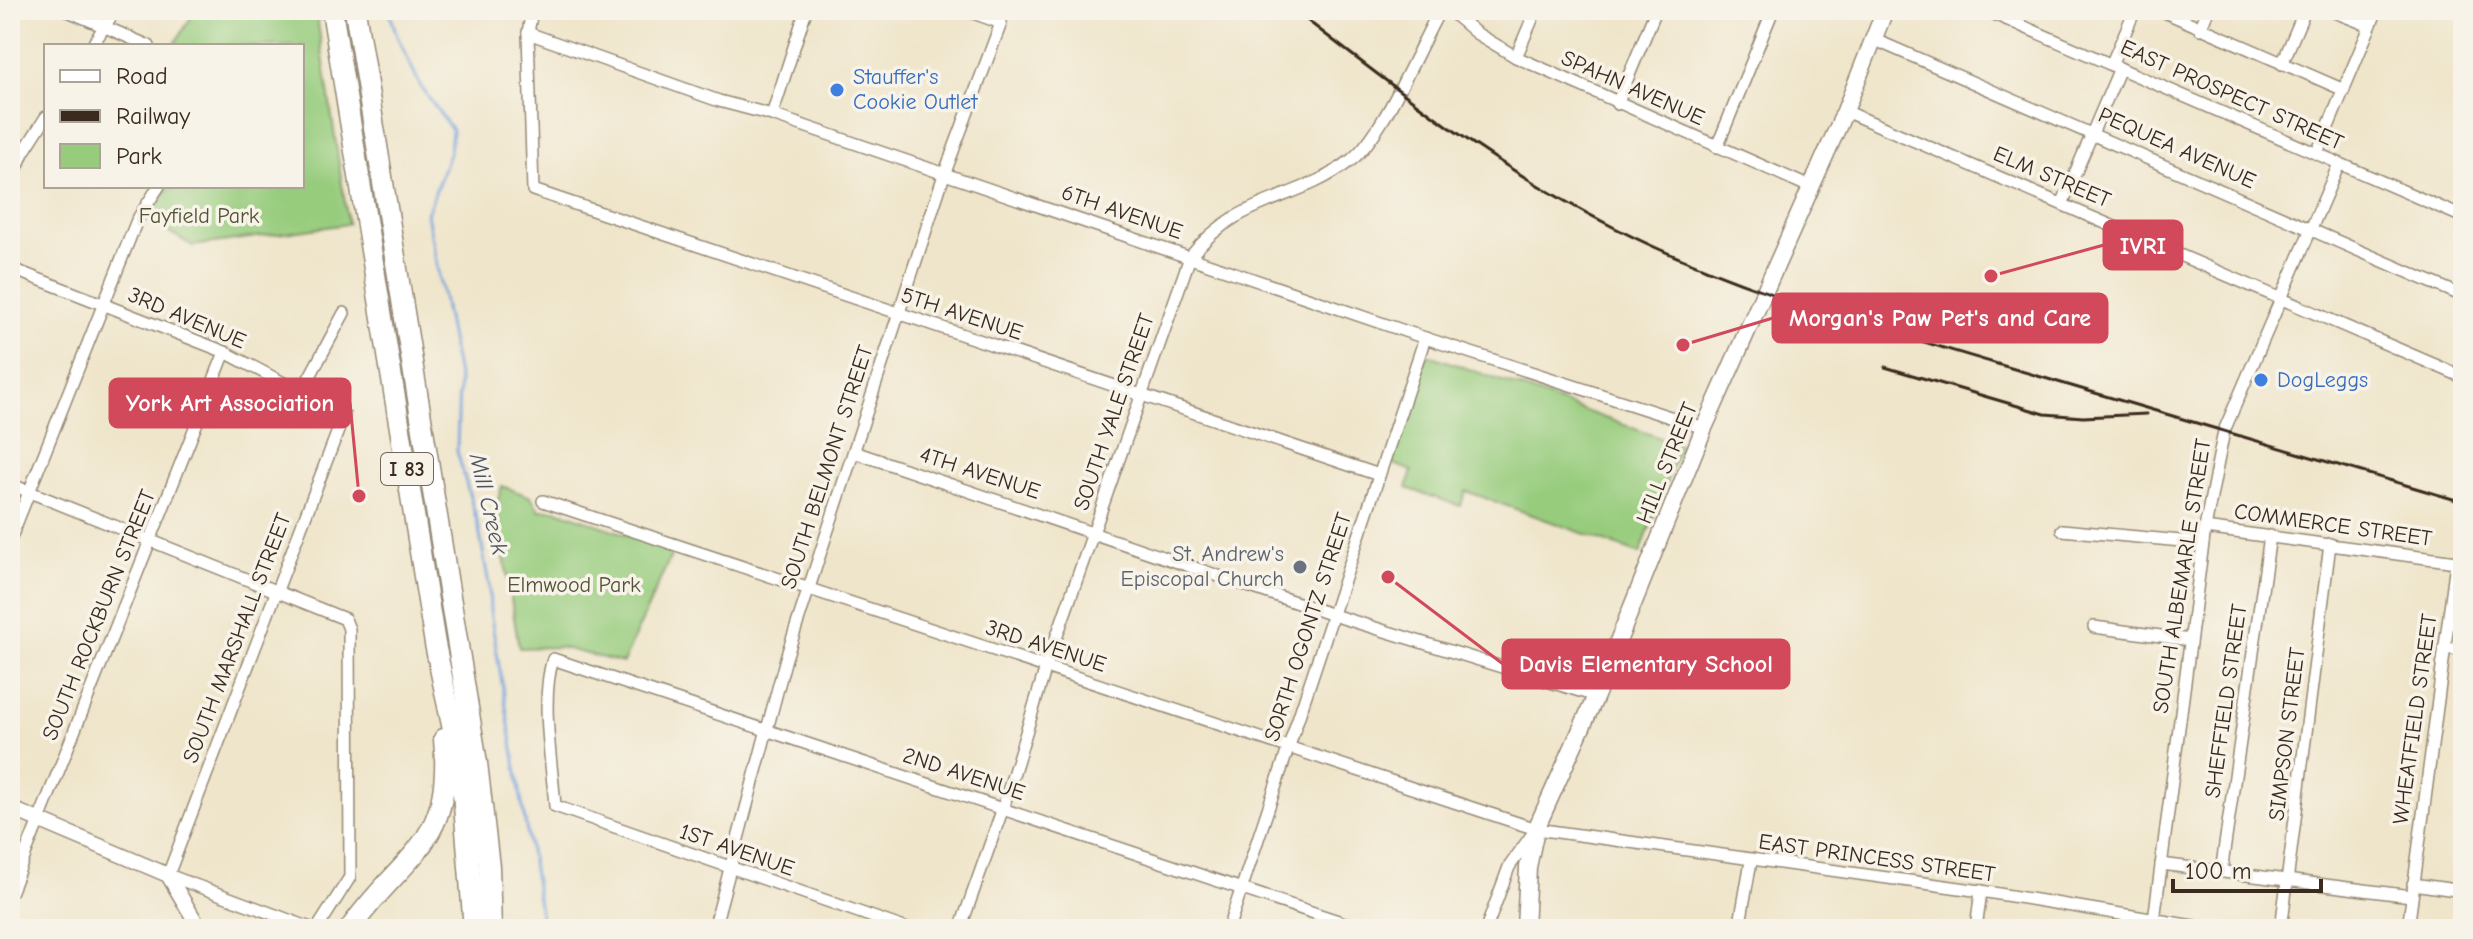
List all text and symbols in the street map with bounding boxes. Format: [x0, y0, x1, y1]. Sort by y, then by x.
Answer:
street label: EAST PROSPECT STREET [2117, 34, 2348, 156]
legend [44, 44, 304, 188]
street label: SPAHN AVENUE [1557, 45, 1709, 131]
text: Road [116, 62, 168, 90]
place label: Stauffer's Cookie Outlet [853, 64, 978, 115]
marker: Stauffer's Cookie Outlet [828, 81, 846, 99]
text: Railway [116, 102, 190, 130]
street label: PEQUEA AVENUE [2094, 102, 2260, 194]
street label: ELM STREET [1989, 141, 2115, 214]
text: Park [116, 142, 162, 170]
street label: 6TH AVENUE [1058, 179, 1186, 245]
park label: Fayfield Park [139, 203, 260, 229]
callout: IVRI [2104, 221, 2182, 269]
text: IVRI [2120, 232, 2166, 260]
street label: 3RD AVENUE [124, 282, 250, 354]
street label: 5TH AVENUE [898, 282, 1026, 346]
callout: Morgan's Paw Pet's and Care [1773, 294, 2107, 342]
text: Morgan's Paw Pet's and Care [1789, 304, 2091, 332]
street label: SOUTH YALE STREET [1068, 310, 1160, 514]
street label: SOUTH BELMONT STREET [775, 341, 879, 592]
place label: DogLeggs [2277, 367, 2368, 393]
marker: DogLeggs [2252, 371, 2270, 389]
callout: York Art Association [110, 379, 350, 427]
text: York Art Association [126, 389, 334, 417]
street label: HILL STREET [1631, 398, 1703, 528]
street label: SOUTH ALBEMARLE STREET [2147, 436, 2217, 715]
street label: 4TH AVENUE [916, 441, 1044, 505]
water label: Mill Creek [463, 449, 514, 558]
road number: I 83 [381, 453, 433, 485]
street label: SOUTH ROCKBURN STREET [37, 485, 161, 744]
street label: COMMERCE STREET [2232, 498, 2434, 552]
street label: SOUTH MARSHALL STREET [177, 509, 297, 767]
street label: SORTH OGONTZ STREET [1259, 509, 1357, 745]
place label: St. Andrew's Episcopal Church [1121, 541, 1284, 592]
marker: St. Andrew's Episcopal Church [1291, 558, 1309, 576]
park label: Elmwood Park [507, 572, 641, 598]
street label: SHEFFIELD STREET [2200, 602, 2253, 800]
street label: WHEATFIELD STREET [2387, 612, 2443, 826]
street label: 3RD AVENUE [982, 614, 1110, 678]
callout: Davis Elementary School [1503, 640, 1789, 688]
street label: SIMPSON STREET [2263, 645, 2311, 822]
text: Davis Elementary School [1519, 650, 1773, 678]
street label: 2ND AVENUE [900, 742, 1028, 806]
street label: 1ST AVENUE [676, 818, 798, 882]
street label: EAST PRINCESS STREET [1757, 829, 1998, 888]
scale bar [2173, 843, 2321, 893]
text: 100 m [2185, 857, 2252, 885]

